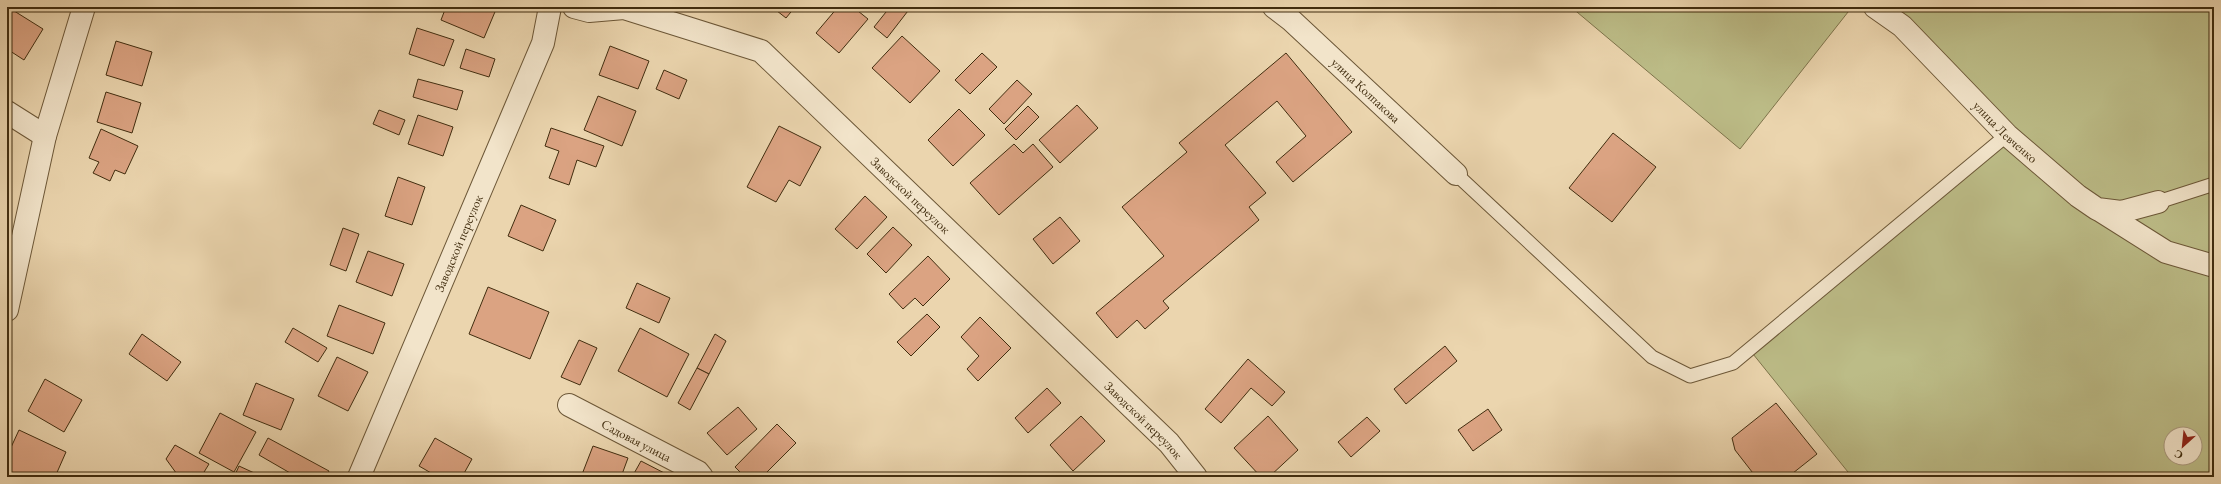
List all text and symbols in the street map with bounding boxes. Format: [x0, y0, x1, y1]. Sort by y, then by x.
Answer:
street label: улица Колпакова [1328, 54, 1405, 127]
street label: улица Левченко [1970, 97, 2041, 166]
street label: Заводской переулок [867, 153, 955, 238]
street label: Заводской переулок [430, 191, 487, 294]
street label: Заводской переулок [1101, 377, 1187, 463]
street label: Садовая улица [599, 415, 675, 466]
north arrow [2163, 426, 2203, 466]
text: С [2172, 447, 2185, 463]

